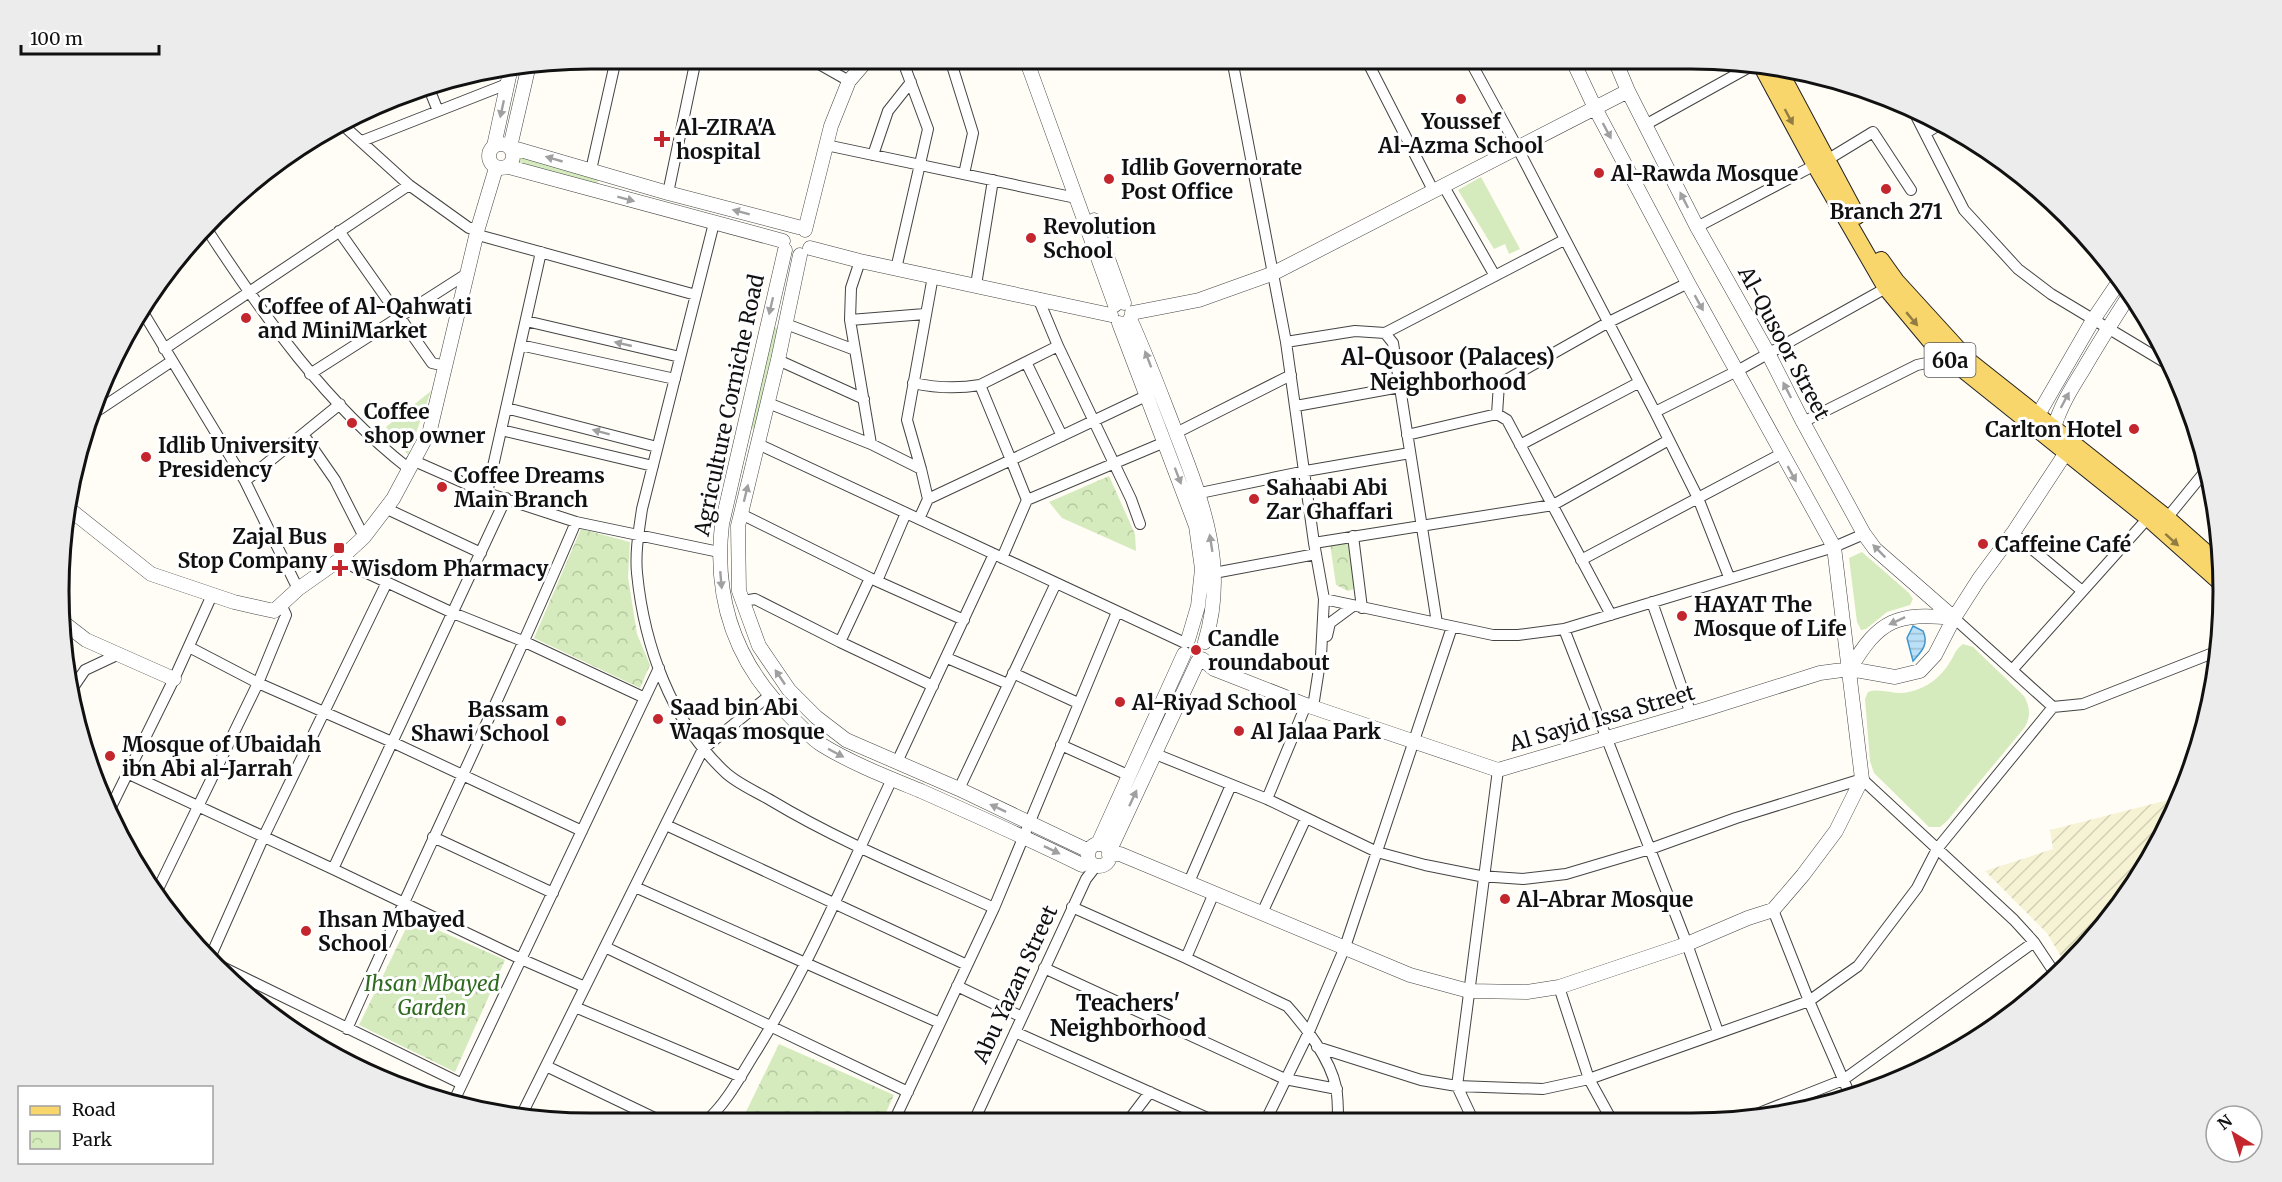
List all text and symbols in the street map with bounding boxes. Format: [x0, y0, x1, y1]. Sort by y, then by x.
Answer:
scale bar [21, 18, 159, 56]
text: 100 m [30, 27, 83, 50]
marker: Youssef Al-Azma School [1454, 92, 1468, 106]
one-way arrow [497, 100, 506, 119]
place label: Youssef Al-Azma School [1377, 108, 1544, 159]
one-way arrow [1784, 109, 1794, 126]
place label: Al-ZIRA'A hospital [675, 114, 776, 165]
one-way arrow [1602, 123, 1612, 140]
marker: Al-ZIRA'A hospital [653, 130, 671, 148]
one-way arrow [544, 154, 562, 163]
place label: Idlib Governorate Post Office [1121, 154, 1302, 205]
place label: Al-Rawda Mosque [1610, 160, 1798, 187]
marker: Al-Rawda Mosque [1592, 166, 1606, 180]
marker: Idlib Governorate Post Office [1102, 172, 1116, 186]
marker: Branch 271 [1879, 182, 1893, 196]
one-way arrow [1679, 192, 1689, 209]
one-way arrow [617, 195, 635, 204]
place label: Branch 271 [1829, 198, 1943, 225]
one-way arrow [732, 207, 750, 217]
place label: Revolution School [1043, 213, 1156, 264]
marker: Revolution School [1024, 231, 1038, 245]
street label: Al-Qusoor Street [1732, 261, 1836, 424]
street label: Agriculture Corniche Road [688, 271, 770, 539]
place label: Coffee of Al-Qahwati and MiniMarket [258, 293, 472, 344]
one-way arrow [1694, 295, 1704, 312]
one-way arrow [765, 297, 775, 315]
marker: Coffee of Al-Qahwati and MiniMarket [239, 311, 253, 325]
one-way arrow [1905, 311, 1918, 327]
one-way arrow [614, 338, 632, 348]
district label: Al-Qusoor (Palaces) Neighborhood [1340, 343, 1555, 396]
road number: 60a [1924, 343, 1976, 377]
one-way arrow [1142, 350, 1152, 368]
one-way arrow [1782, 382, 1791, 399]
one-way arrow [2060, 391, 2070, 408]
place label: Coffee shop owner [364, 398, 486, 449]
marker: Coffee shop owner [345, 416, 359, 430]
place label: Carlton Hotel [1985, 416, 2122, 443]
marker: Carlton Hotel [2127, 422, 2141, 436]
one-way arrow [592, 427, 610, 437]
place label: Idlib University Presidency [158, 432, 319, 483]
marker: Idlib University Presidency [139, 450, 153, 464]
place label: Coffee Dreams Main Branch [454, 462, 605, 513]
one-way arrow [1787, 466, 1798, 482]
one-way arrow [1173, 467, 1183, 485]
place label: Sahaabi Abi Zar Ghaffari [1266, 474, 1393, 525]
marker: Coffee Dreams Main Branch [435, 480, 449, 494]
one-way arrow [742, 483, 751, 502]
marker: Sahaabi Abi Zar Ghaffari [1247, 492, 1261, 506]
place label: Zajal Bus Stop Company [177, 523, 328, 574]
place label: Caffeine Café [1995, 531, 2131, 558]
one-way arrow [2164, 533, 2179, 546]
one-way arrow [1206, 534, 1215, 553]
marker: Caffeine Café [1976, 537, 1990, 551]
marker: Zajal Bus Stop Company [332, 541, 346, 555]
one-way arrow [1872, 545, 1886, 559]
place label: Wisdom Pharmacy [351, 555, 549, 582]
marker: Wisdom Pharmacy [333, 561, 347, 575]
one-way arrow [716, 570, 726, 589]
place label: HAYAT The Mosque of Life [1694, 591, 1847, 642]
marker: HAYAT The Mosque of Life [1675, 609, 1689, 623]
one-way arrow [1888, 616, 1906, 626]
place label: Candle roundabout [1208, 625, 1330, 676]
marker: Candle roundabout [1189, 643, 1203, 657]
one-way arrow [774, 670, 786, 686]
street label: Al Sayid Issa Street [1505, 679, 1698, 758]
place label: Al-Riyad School [1131, 689, 1297, 716]
place label: Saad bin Abi Waqas mosque [669, 694, 825, 745]
marker: Al-Riyad School [1113, 695, 1127, 709]
place label: Bassam Shawi School [411, 696, 549, 747]
marker: Saad bin Abi Waqas mosque [651, 712, 665, 726]
marker: Bassam Shawi School [554, 714, 568, 728]
place label: Al Jalaa Park [1250, 718, 1381, 745]
marker: Al Jalaa Park [1232, 724, 1246, 738]
place label: Mosque of Ubaidah ibn Abi al-Jarrah [122, 731, 321, 782]
one-way arrow [828, 748, 845, 758]
marker: Mosque of Ubaidah ibn Abi al-Jarrah [103, 749, 117, 763]
one-way arrow [1128, 790, 1137, 807]
one-way arrow [989, 803, 1006, 812]
one-way arrow [1043, 846, 1060, 855]
place label: Al-Abrar Mosque [1516, 886, 1693, 913]
marker: Al-Abrar Mosque [1498, 892, 1512, 906]
street label: Abu Yazan Street [966, 901, 1063, 1068]
place label: Ihsan Mbayed School [318, 906, 465, 957]
marker: Ihsan Mbayed School [299, 924, 313, 938]
park label: Ihsan Mbayed Garden [364, 970, 500, 1021]
district label: Teachers' Neighborhood [1050, 989, 1207, 1042]
legend [18, 1086, 213, 1164]
text: Road [72, 1098, 116, 1121]
north arrow [2204, 1104, 2264, 1164]
text: N [2214, 1110, 2236, 1134]
text: Park [72, 1128, 113, 1151]

